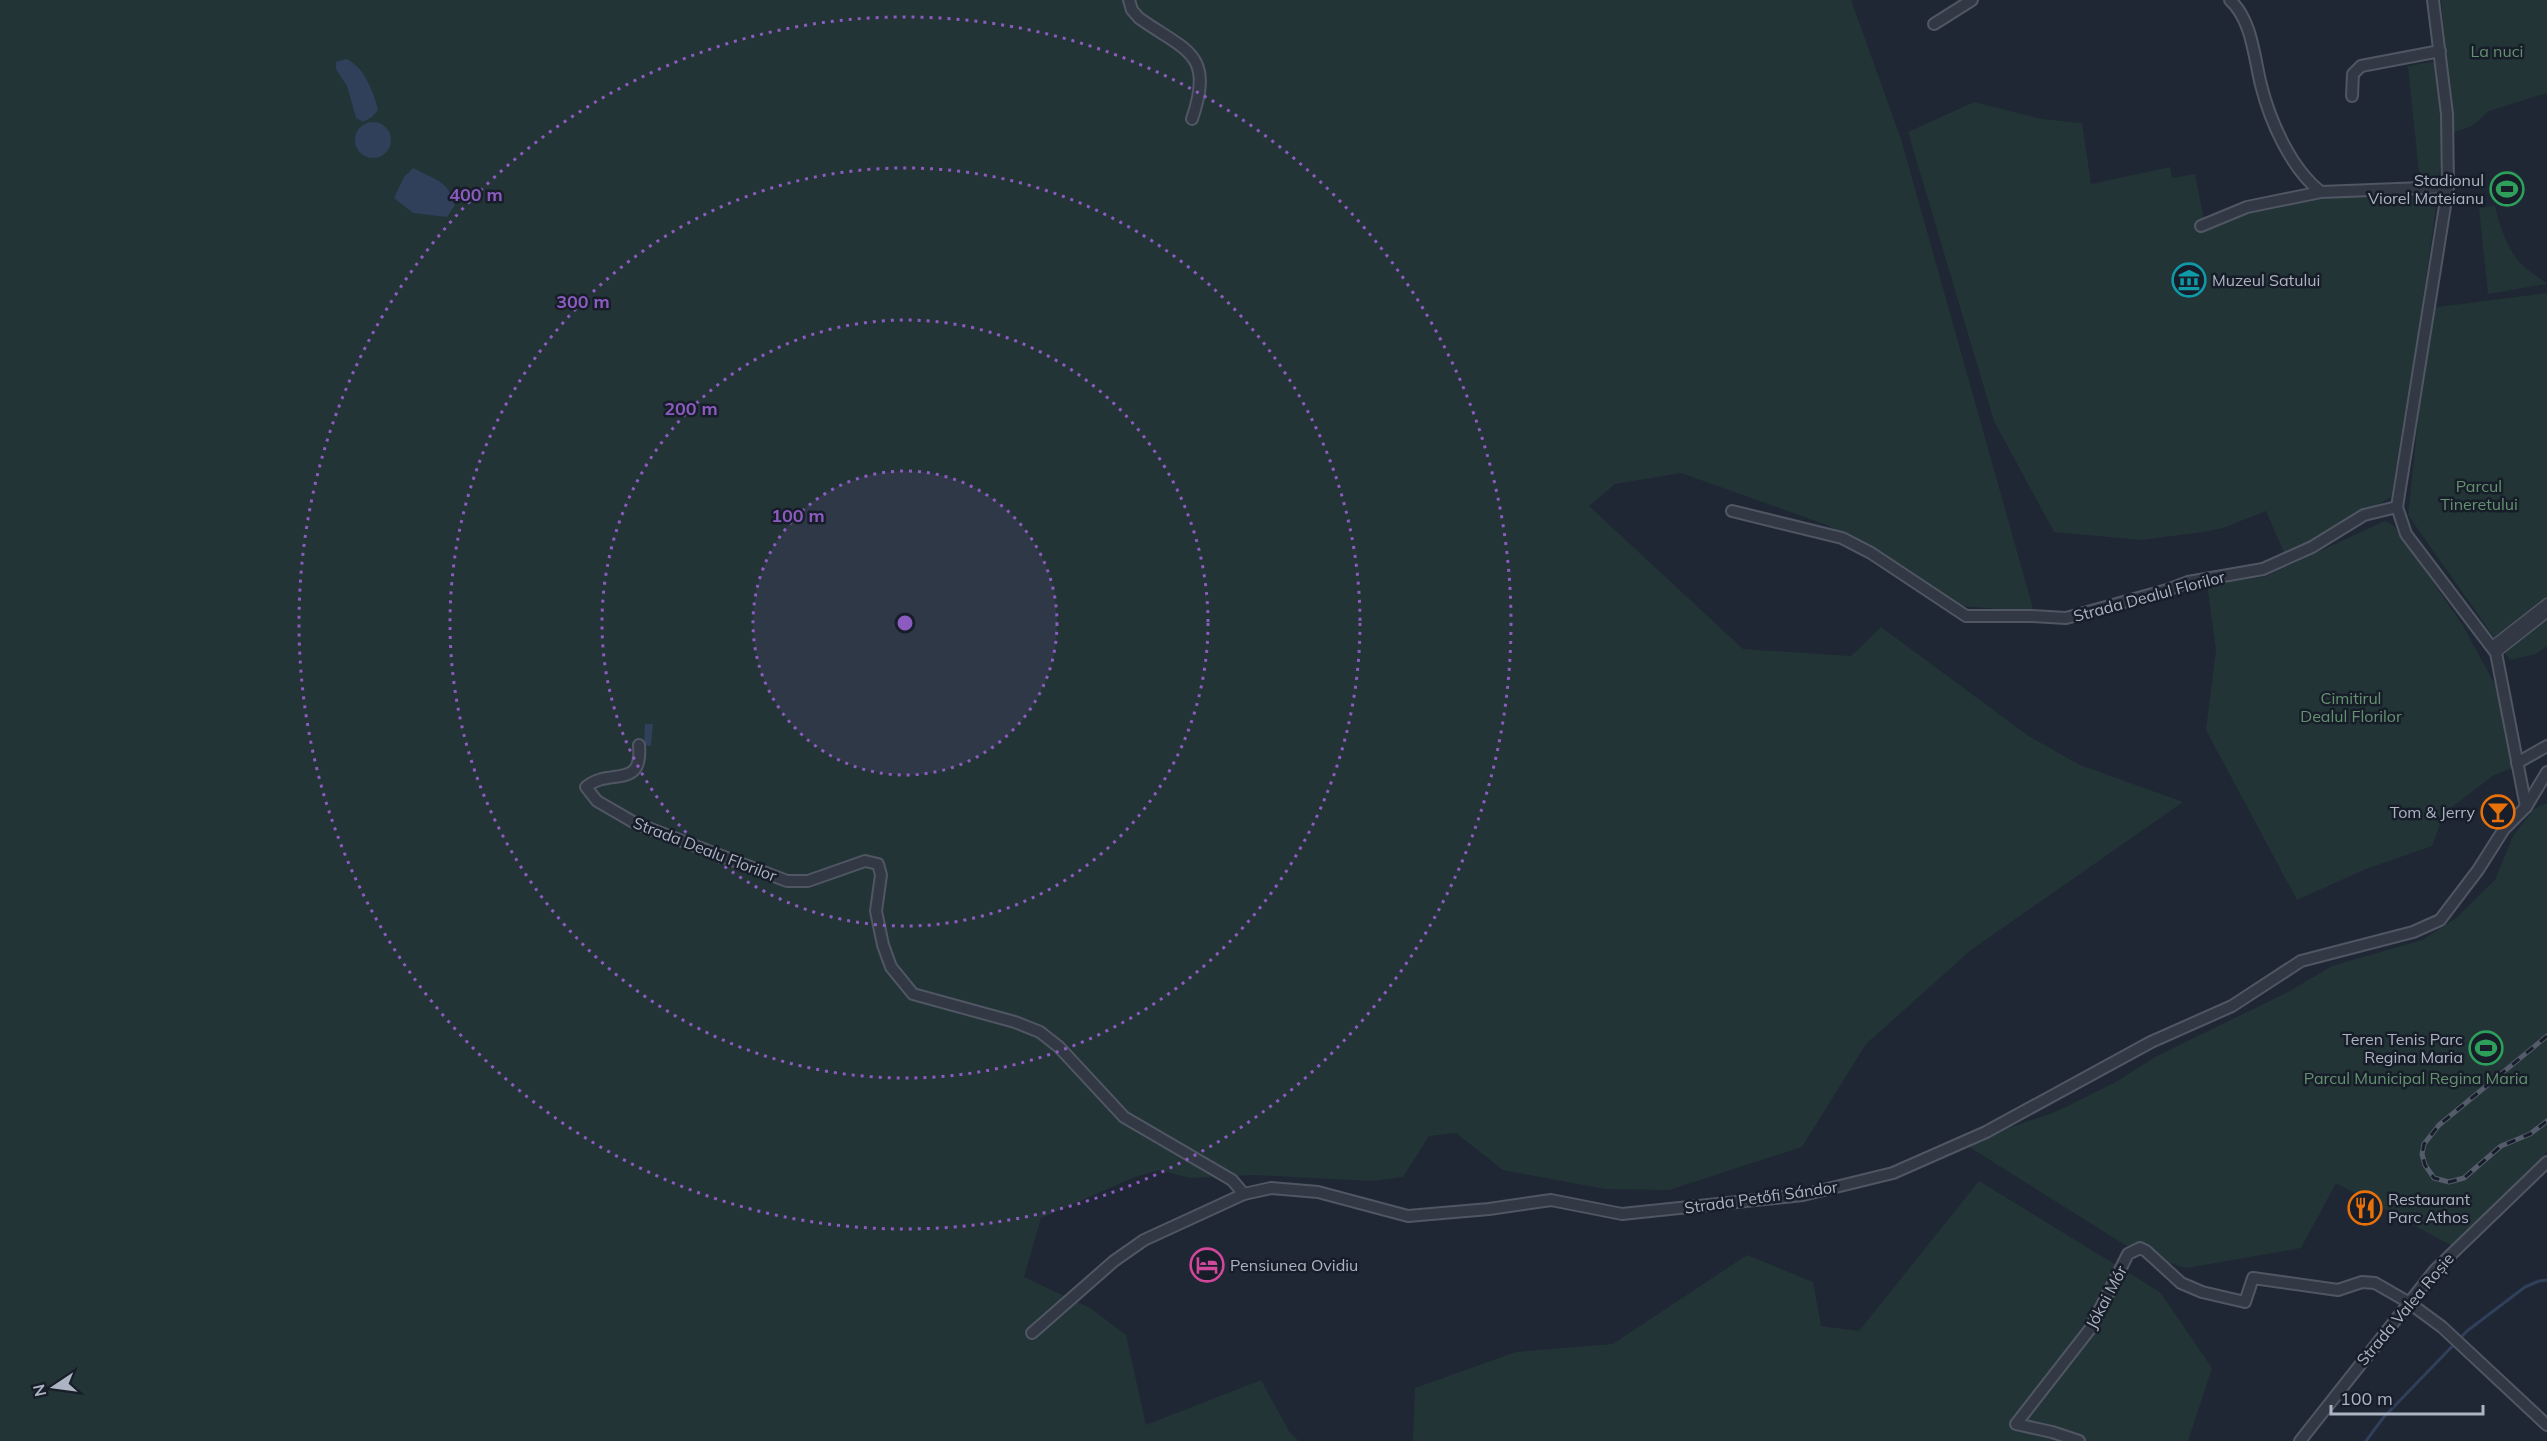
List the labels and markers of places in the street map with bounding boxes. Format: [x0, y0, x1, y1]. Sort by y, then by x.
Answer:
place label: Stadionul Viorel Mateianu [2368, 170, 2484, 208]
sports icon: Stadionul Viorel Mateianu [2489, 171, 2525, 207]
museum icon: Muzeul Satului [2171, 262, 2207, 298]
place label: Muzeul Satului [2212, 270, 2320, 290]
centre of rings [895, 613, 915, 633]
bar icon: Tom & Jerry [2480, 794, 2516, 830]
place label: Tom & Jerry [2390, 802, 2475, 822]
place label: Teren Tenis Parc Regina Maria [2342, 1029, 2463, 1067]
sports icon: Teren Tenis Parc Regina Maria [2468, 1030, 2504, 1066]
place label: Restaurant Parc Athos [2388, 1189, 2471, 1227]
restaurant icon: Restaurant Parc Athos [2347, 1190, 2383, 1226]
hotel icon: Pensiunea Ovidiu [1189, 1247, 1225, 1283]
place label: Pensiunea Ovidiu [1230, 1255, 1358, 1275]

